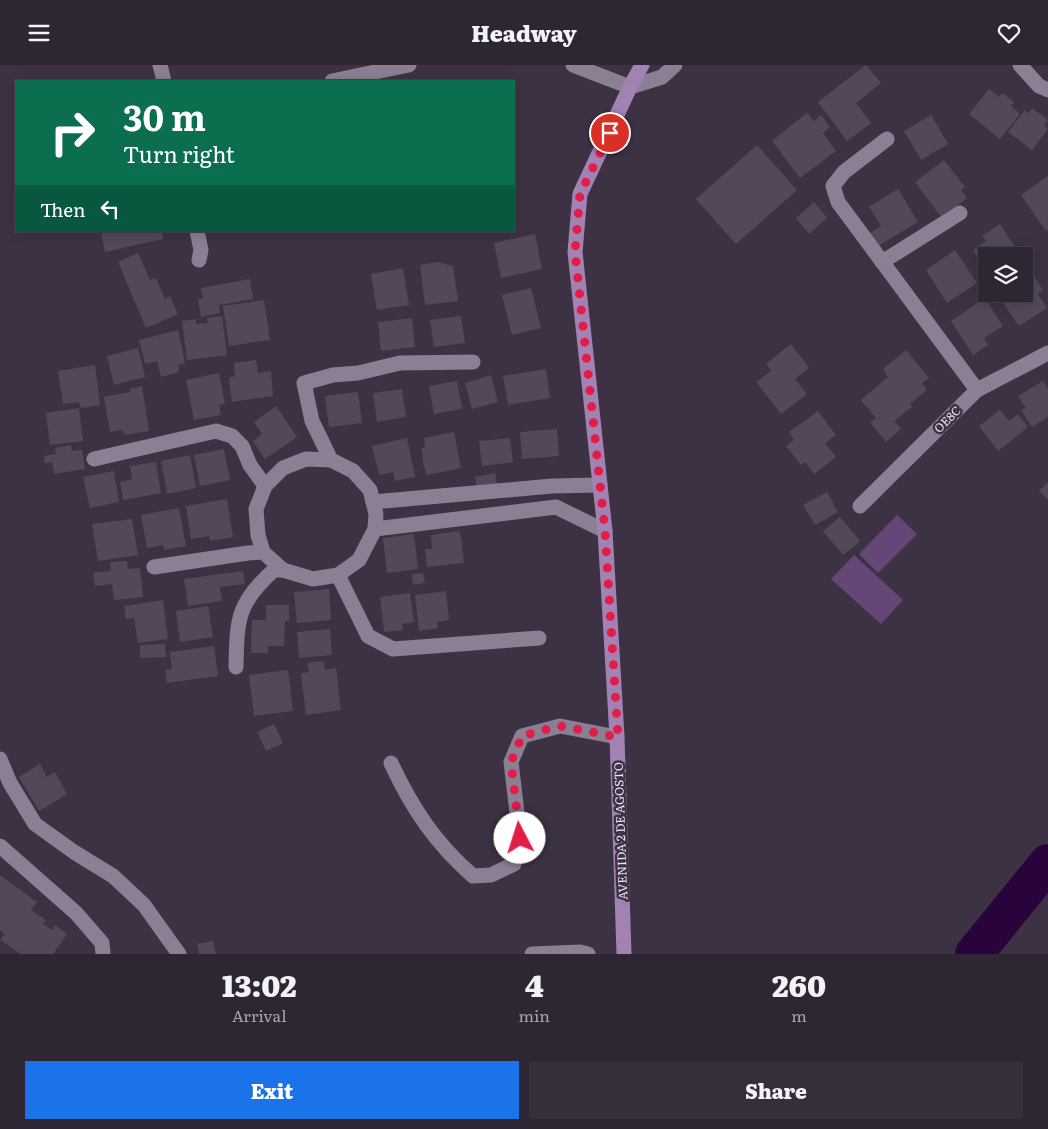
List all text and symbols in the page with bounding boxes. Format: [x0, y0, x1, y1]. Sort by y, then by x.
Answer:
text: Headway [471, 16, 577, 49]
icon: menu [25, 19, 53, 47]
icon: heart [995, 19, 1023, 47]
text: 30 m [123, 90, 206, 142]
icon: right [40, 100, 105, 165]
pin [589, 112, 631, 154]
icon: arrive [596, 119, 624, 147]
text: Turn right [123, 137, 235, 170]
text: Then [40, 195, 86, 223]
icon: left [96, 195, 124, 223]
map controls [978, 247, 1033, 302]
button: layers [978, 247, 1033, 302]
street label: OE8C [929, 401, 965, 437]
street label: AVENIDA 2 DE AGOSTO [609, 762, 631, 900]
position arrow [493, 811, 545, 863]
text: 13:02 [222, 962, 297, 1006]
text: 4 [525, 962, 544, 1006]
text: 260 [772, 962, 826, 1006]
text: Arrival [232, 1003, 287, 1027]
text: min [519, 1003, 550, 1027]
text: m [791, 1003, 807, 1027]
button: Exit [25, 1061, 519, 1119]
button: Share [529, 1061, 1023, 1119]

